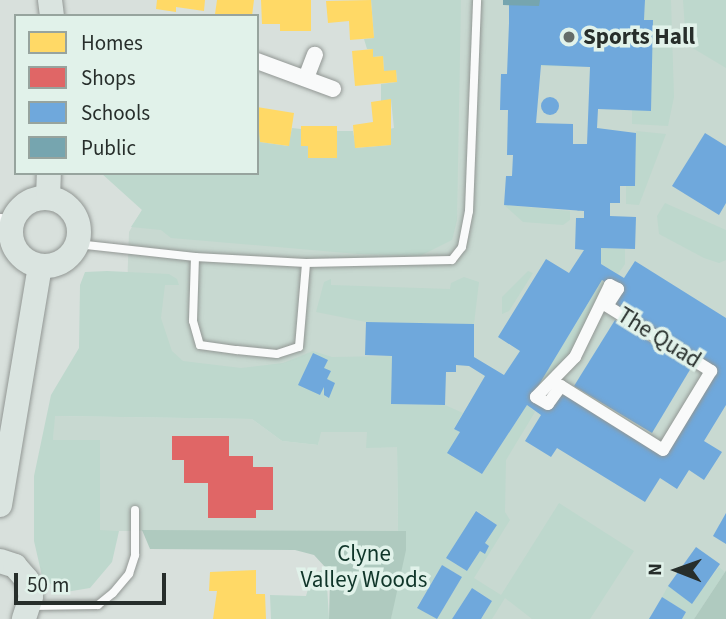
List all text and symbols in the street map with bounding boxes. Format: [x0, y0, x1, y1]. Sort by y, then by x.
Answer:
legend [14, 14, 259, 175]
place label: Sports Hall [583, 23, 695, 51]
text: Homes [81, 28, 143, 58]
marker: Sports Hall [561, 29, 577, 45]
text: Shops [81, 63, 135, 93]
text: Schools [81, 98, 150, 128]
text: Public [81, 133, 136, 163]
street label: The Quad [612, 302, 706, 374]
north arrow [642, 535, 712, 605]
park label: Clyne Valley Woods [301, 540, 427, 594]
scale bar [18, 560, 170, 604]
text: N [642, 563, 669, 576]
text: 50 m [27, 570, 69, 600]

